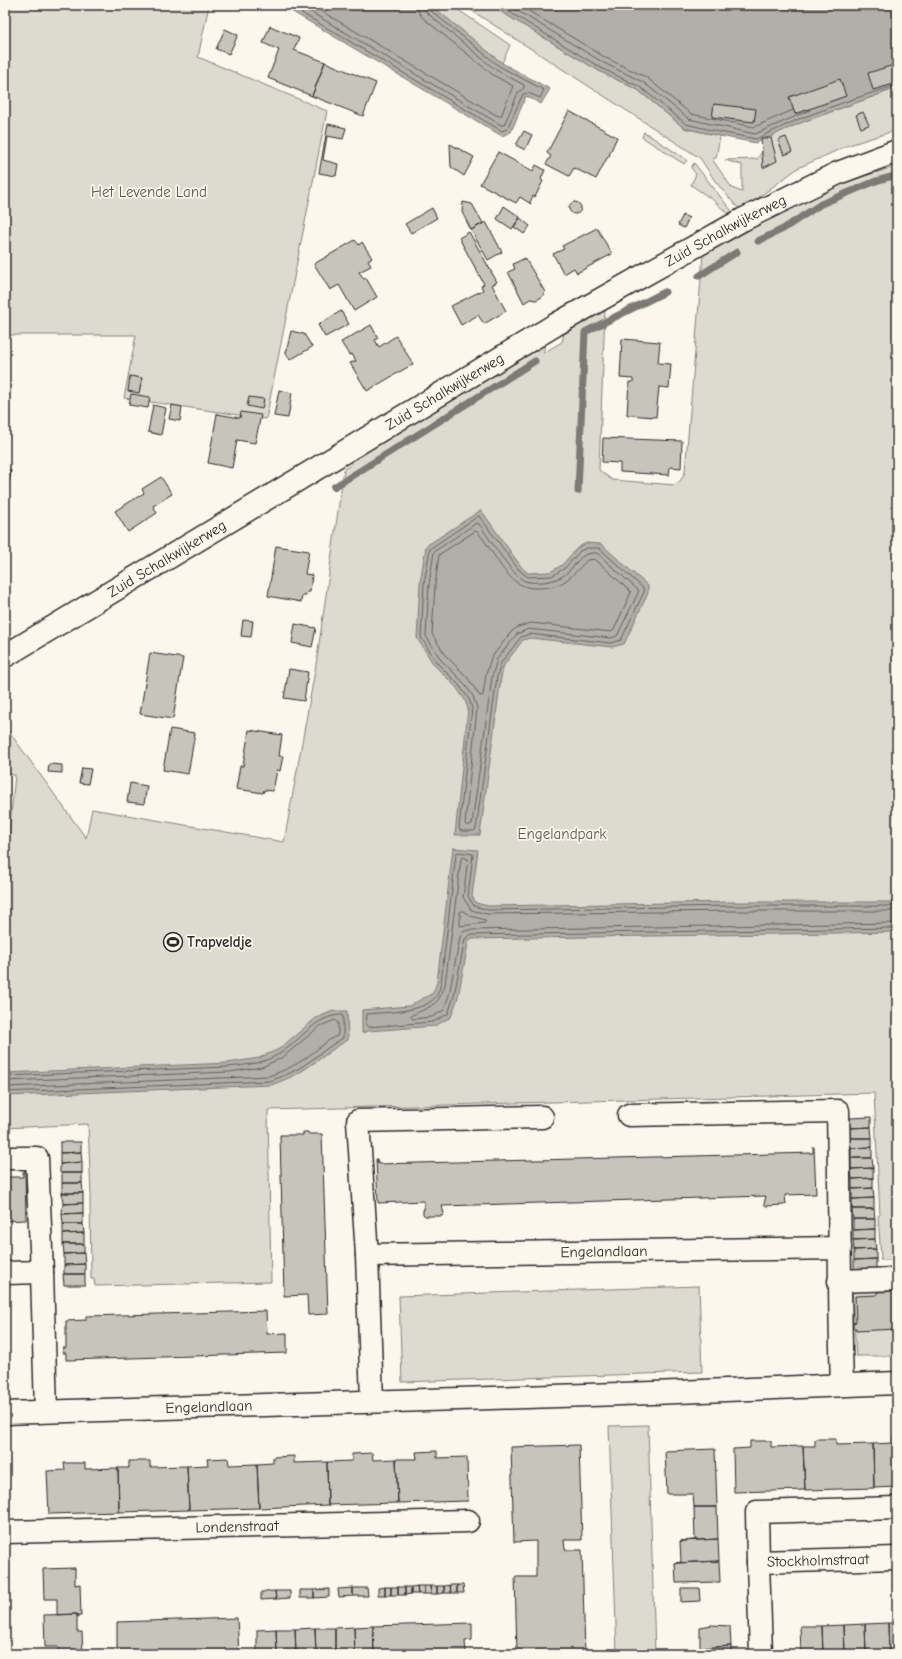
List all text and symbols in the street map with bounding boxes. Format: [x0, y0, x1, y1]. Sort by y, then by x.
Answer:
park label: Het Levende Land [91, 183, 207, 201]
street label: Zuid Schalkwijkerweg [662, 191, 789, 270]
street label: Zuid Schalkwijkerweg [382, 349, 507, 434]
street label: Zuid Schalkwijkerweg [104, 516, 229, 601]
park label: Engelandpark [518, 825, 607, 843]
sports icon: Trapveldje [162, 931, 184, 953]
place label: Trapveldje [187, 933, 252, 951]
street label: Engelandlaan [560, 1242, 648, 1261]
street label: Engelandlaan [165, 1396, 253, 1417]
street label: Londenstraat [195, 1516, 279, 1536]
street label: Stockholmstraat [767, 1550, 870, 1571]

